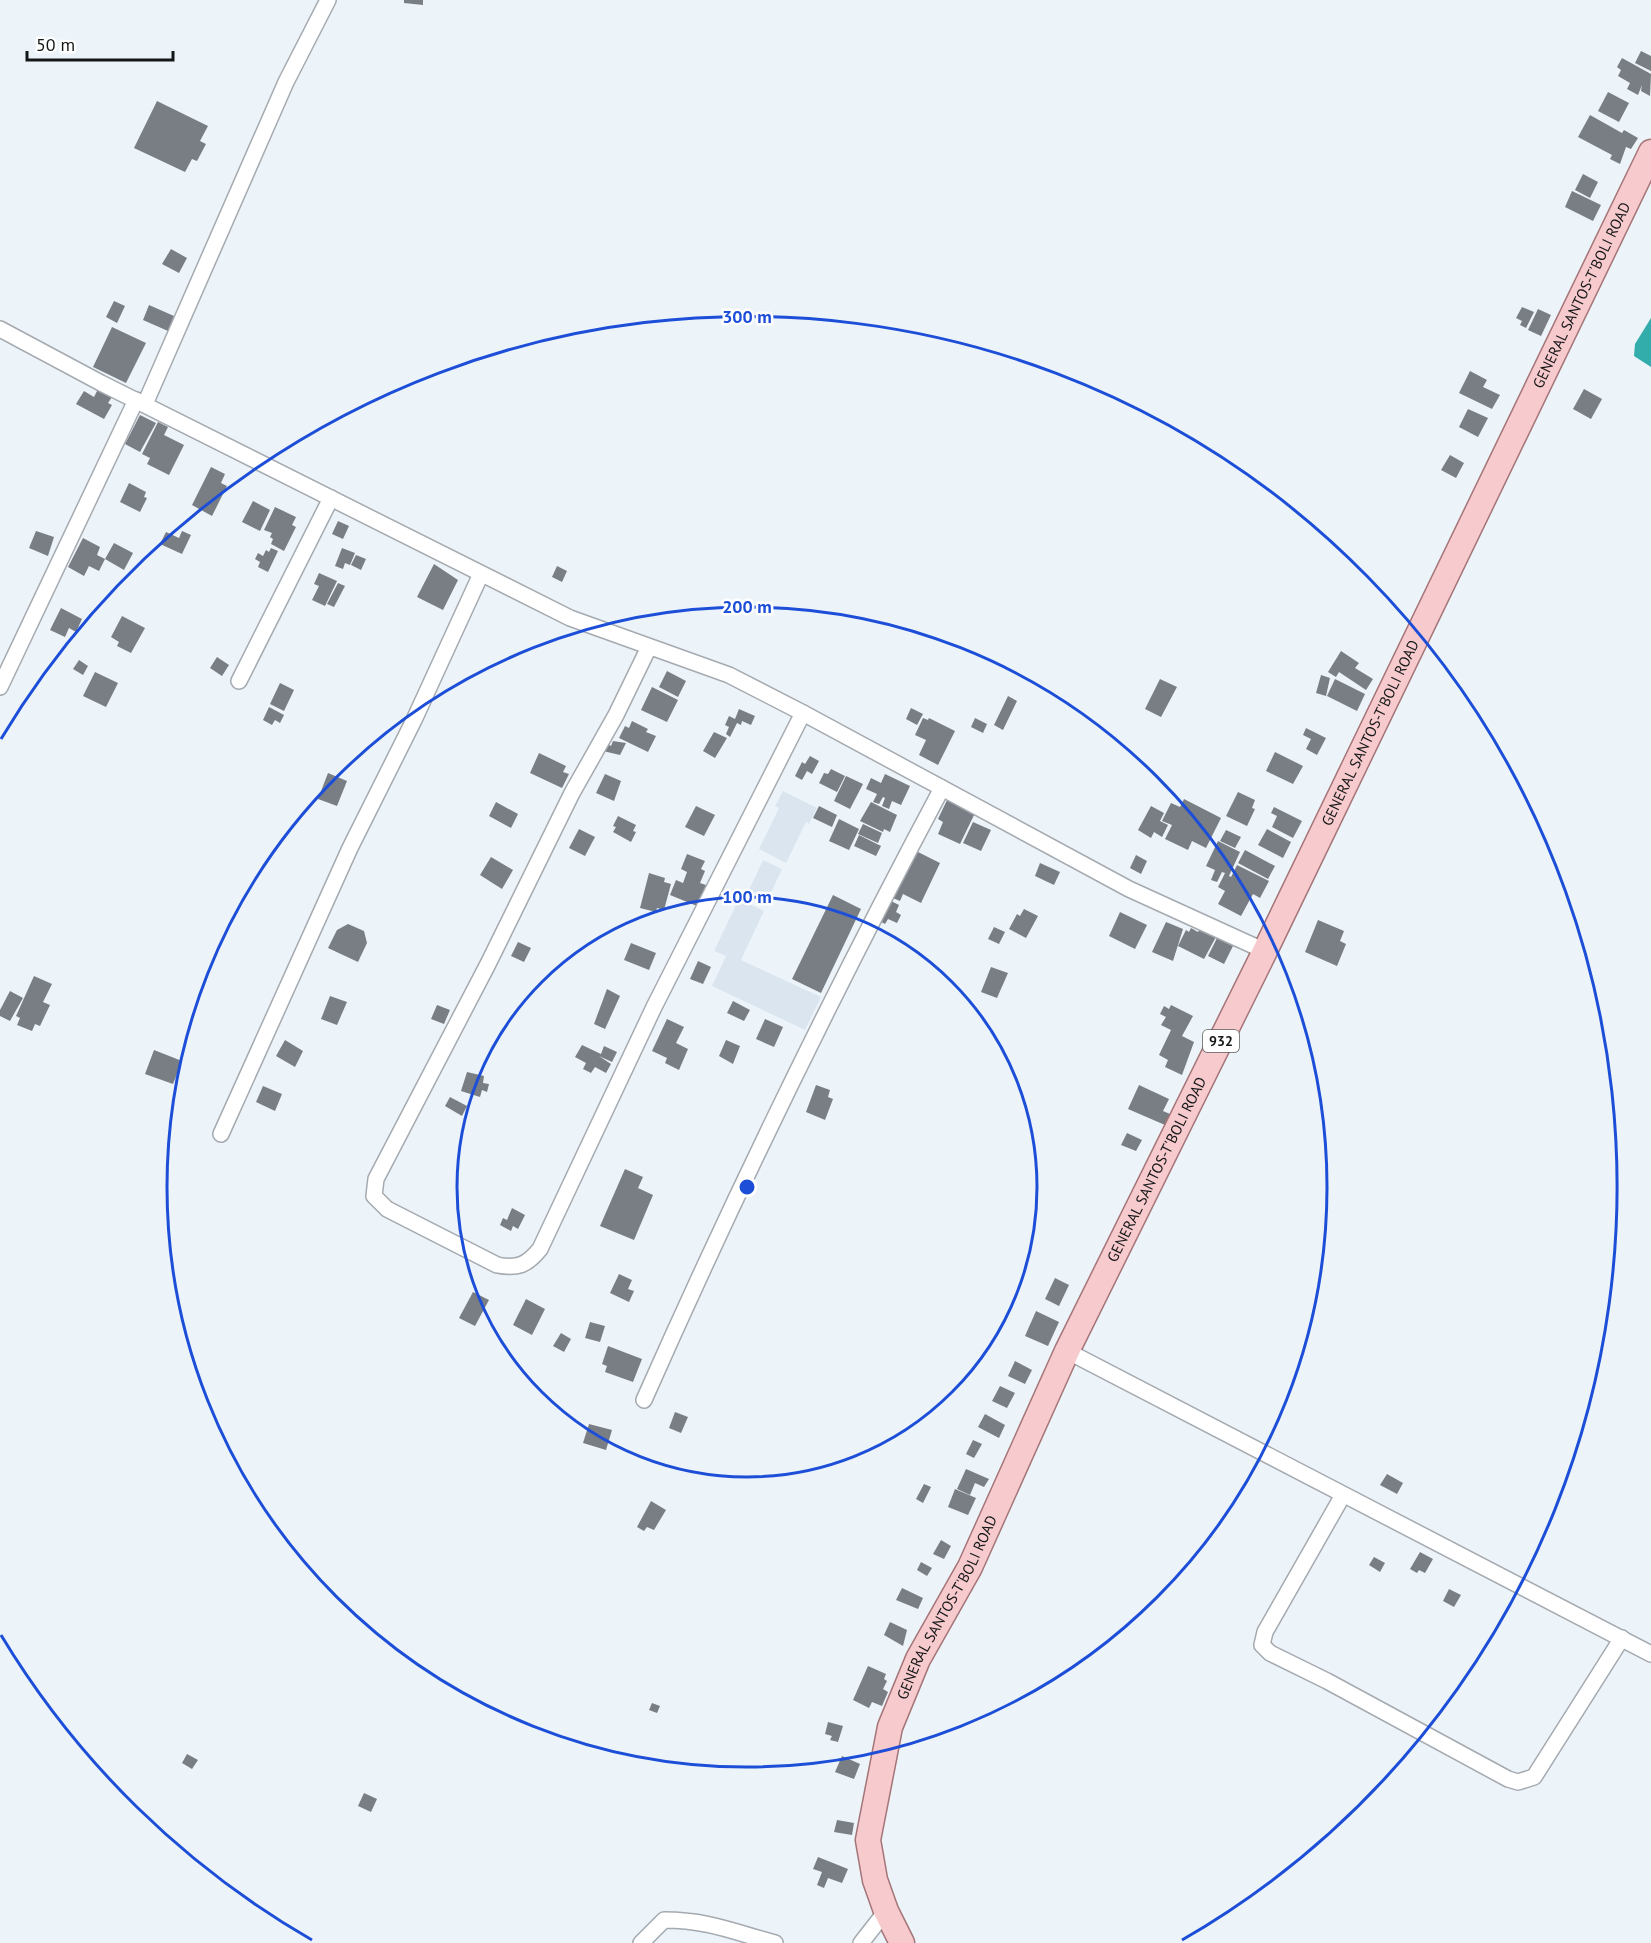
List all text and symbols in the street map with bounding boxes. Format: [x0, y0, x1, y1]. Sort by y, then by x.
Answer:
scale bar [27, 24, 172, 62]
text: 50 m [36, 33, 75, 56]
street label: GENERAL SANTOS-T'BOLI ROAD [1528, 199, 1634, 391]
text: 300 m [722, 305, 772, 328]
text: 200 m [722, 595, 772, 618]
street label: GENERAL SANTOS-T'BOLI ROAD [1317, 637, 1423, 829]
text: 100 m [722, 885, 772, 908]
road number: 932 [1203, 1030, 1239, 1052]
street label: GENERAL SANTOS-T'BOLI ROAD [1103, 1073, 1210, 1265]
centre of rings [737, 1177, 757, 1197]
street label: GENERAL SANTOS-T'BOLI ROAD [892, 1512, 1001, 1702]

